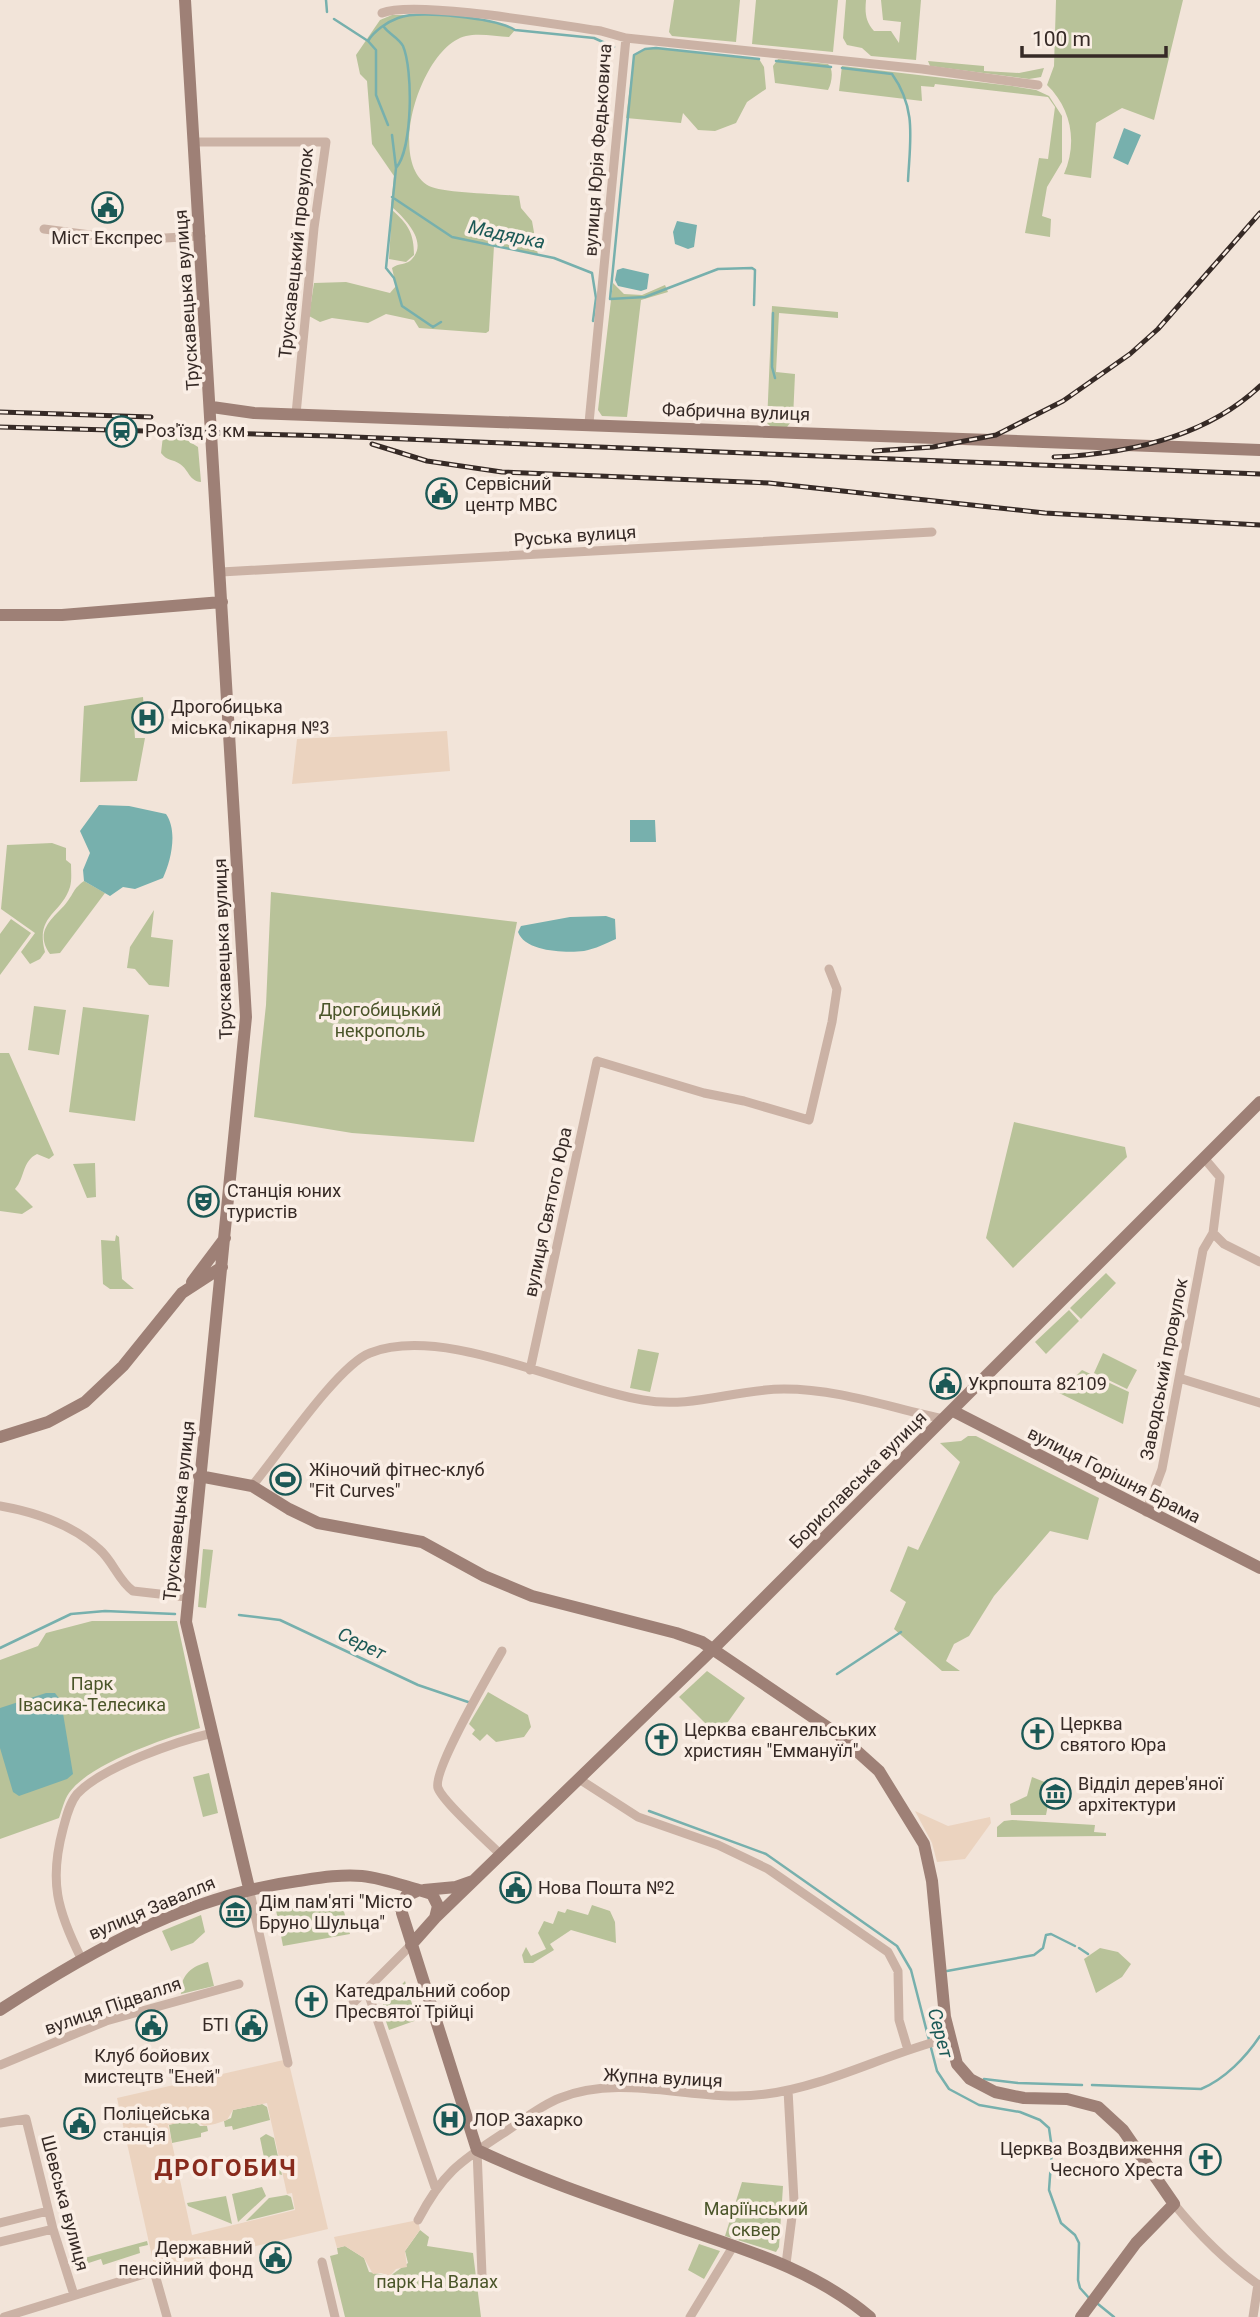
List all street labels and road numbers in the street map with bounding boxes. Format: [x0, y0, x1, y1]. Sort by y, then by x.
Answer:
street label: вулиця Юрія Федьковича [580, 43, 615, 257]
street label: Трускавецький провулок [274, 146, 317, 359]
street label: Трускавецька вулиця [170, 209, 203, 391]
street label: Фабрична вулиця [662, 398, 810, 425]
street label: Руська вулиця [513, 521, 637, 550]
street label: Трускавецька вулиця [209, 858, 236, 1040]
street label: вулиця Святого Юра [519, 1125, 576, 1299]
street label: Заводський провулок [1136, 1276, 1192, 1462]
street label: Бориславська вулиця [785, 1407, 930, 1552]
street label: Трускавецька вулиця [159, 1420, 198, 1602]
street label: вулиця Горішня Брама [1024, 1422, 1204, 1527]
street label: вулиця Завалля [85, 1871, 218, 1944]
street label: вулиця Підвалля [42, 1972, 184, 2039]
street label: Жупна вулиця [603, 2064, 723, 2091]
street label: Шевська вулиця [37, 2133, 94, 2273]

